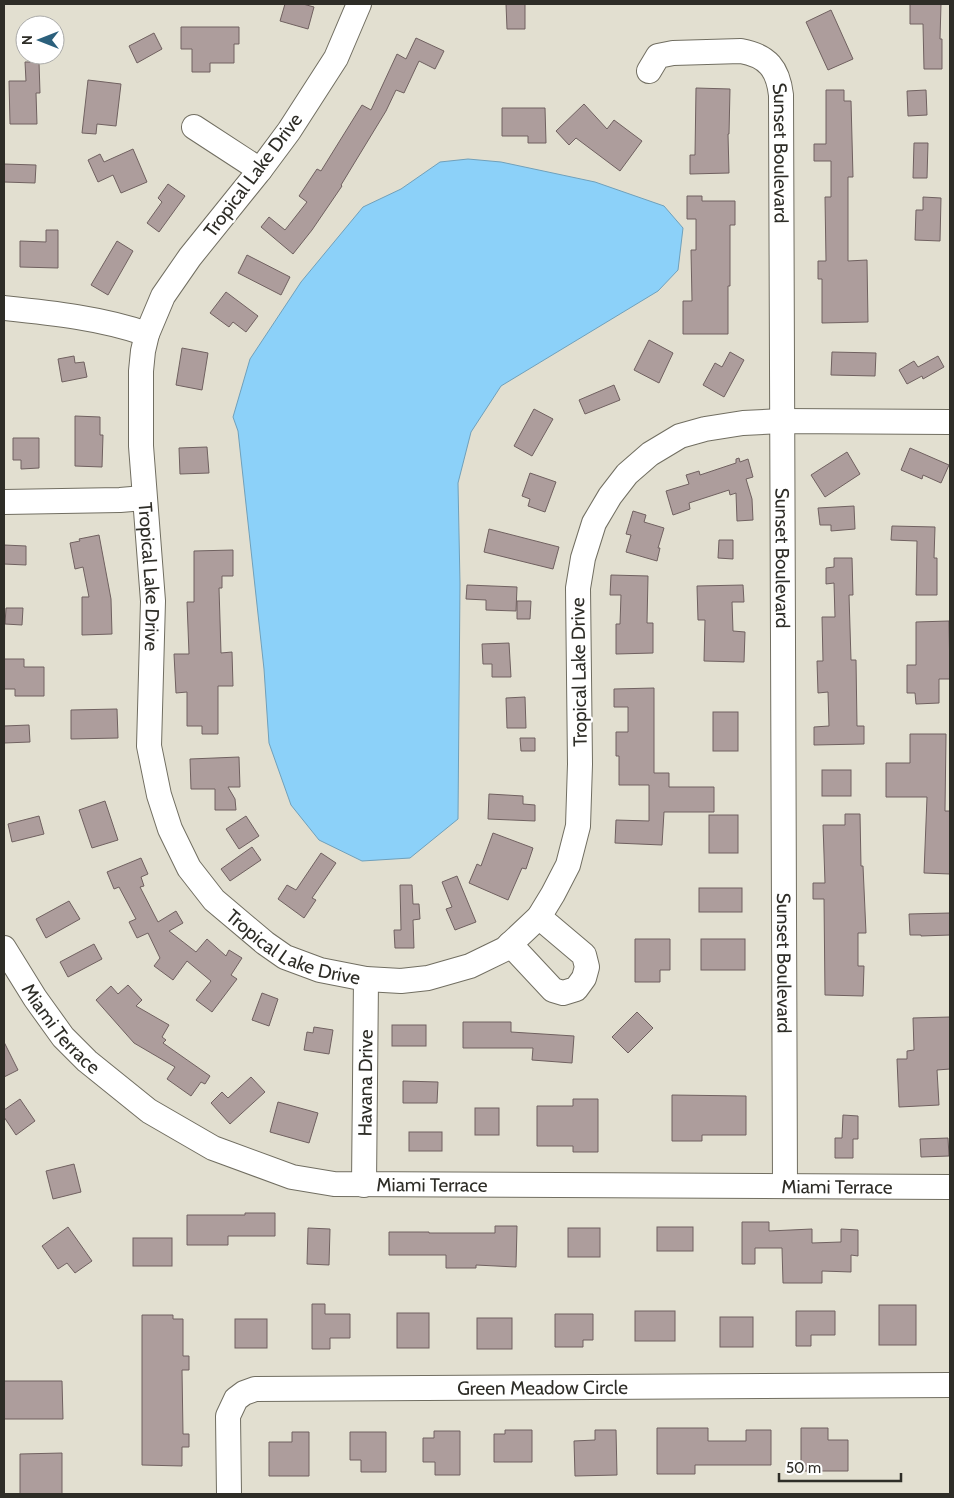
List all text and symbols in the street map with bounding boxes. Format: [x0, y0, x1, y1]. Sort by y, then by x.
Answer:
north arrow [15, 15, 65, 65]
text: N [18, 35, 36, 45]
street label: Sunset Boulevard [768, 81, 793, 223]
street label: Tropical Lake Drive [199, 108, 307, 241]
street label: Sunset Boulevard [771, 488, 794, 628]
street label: Tropical Lake Drive [134, 501, 165, 652]
street label: Tropical Lake Drive [566, 597, 592, 747]
street label: Sunset Boulevard [772, 893, 796, 1033]
street label: Tropical Lake Drive [222, 904, 363, 989]
street label: Miami Terrace [17, 979, 105, 1079]
street label: Havana Drive [353, 1029, 377, 1137]
street label: Miami Terrace [376, 1173, 488, 1196]
street label: Miami Terrace [781, 1175, 893, 1198]
street label: Green Meadow Circle [457, 1375, 628, 1399]
scale bar [779, 1450, 902, 1482]
text: 50 m [786, 1459, 821, 1477]

